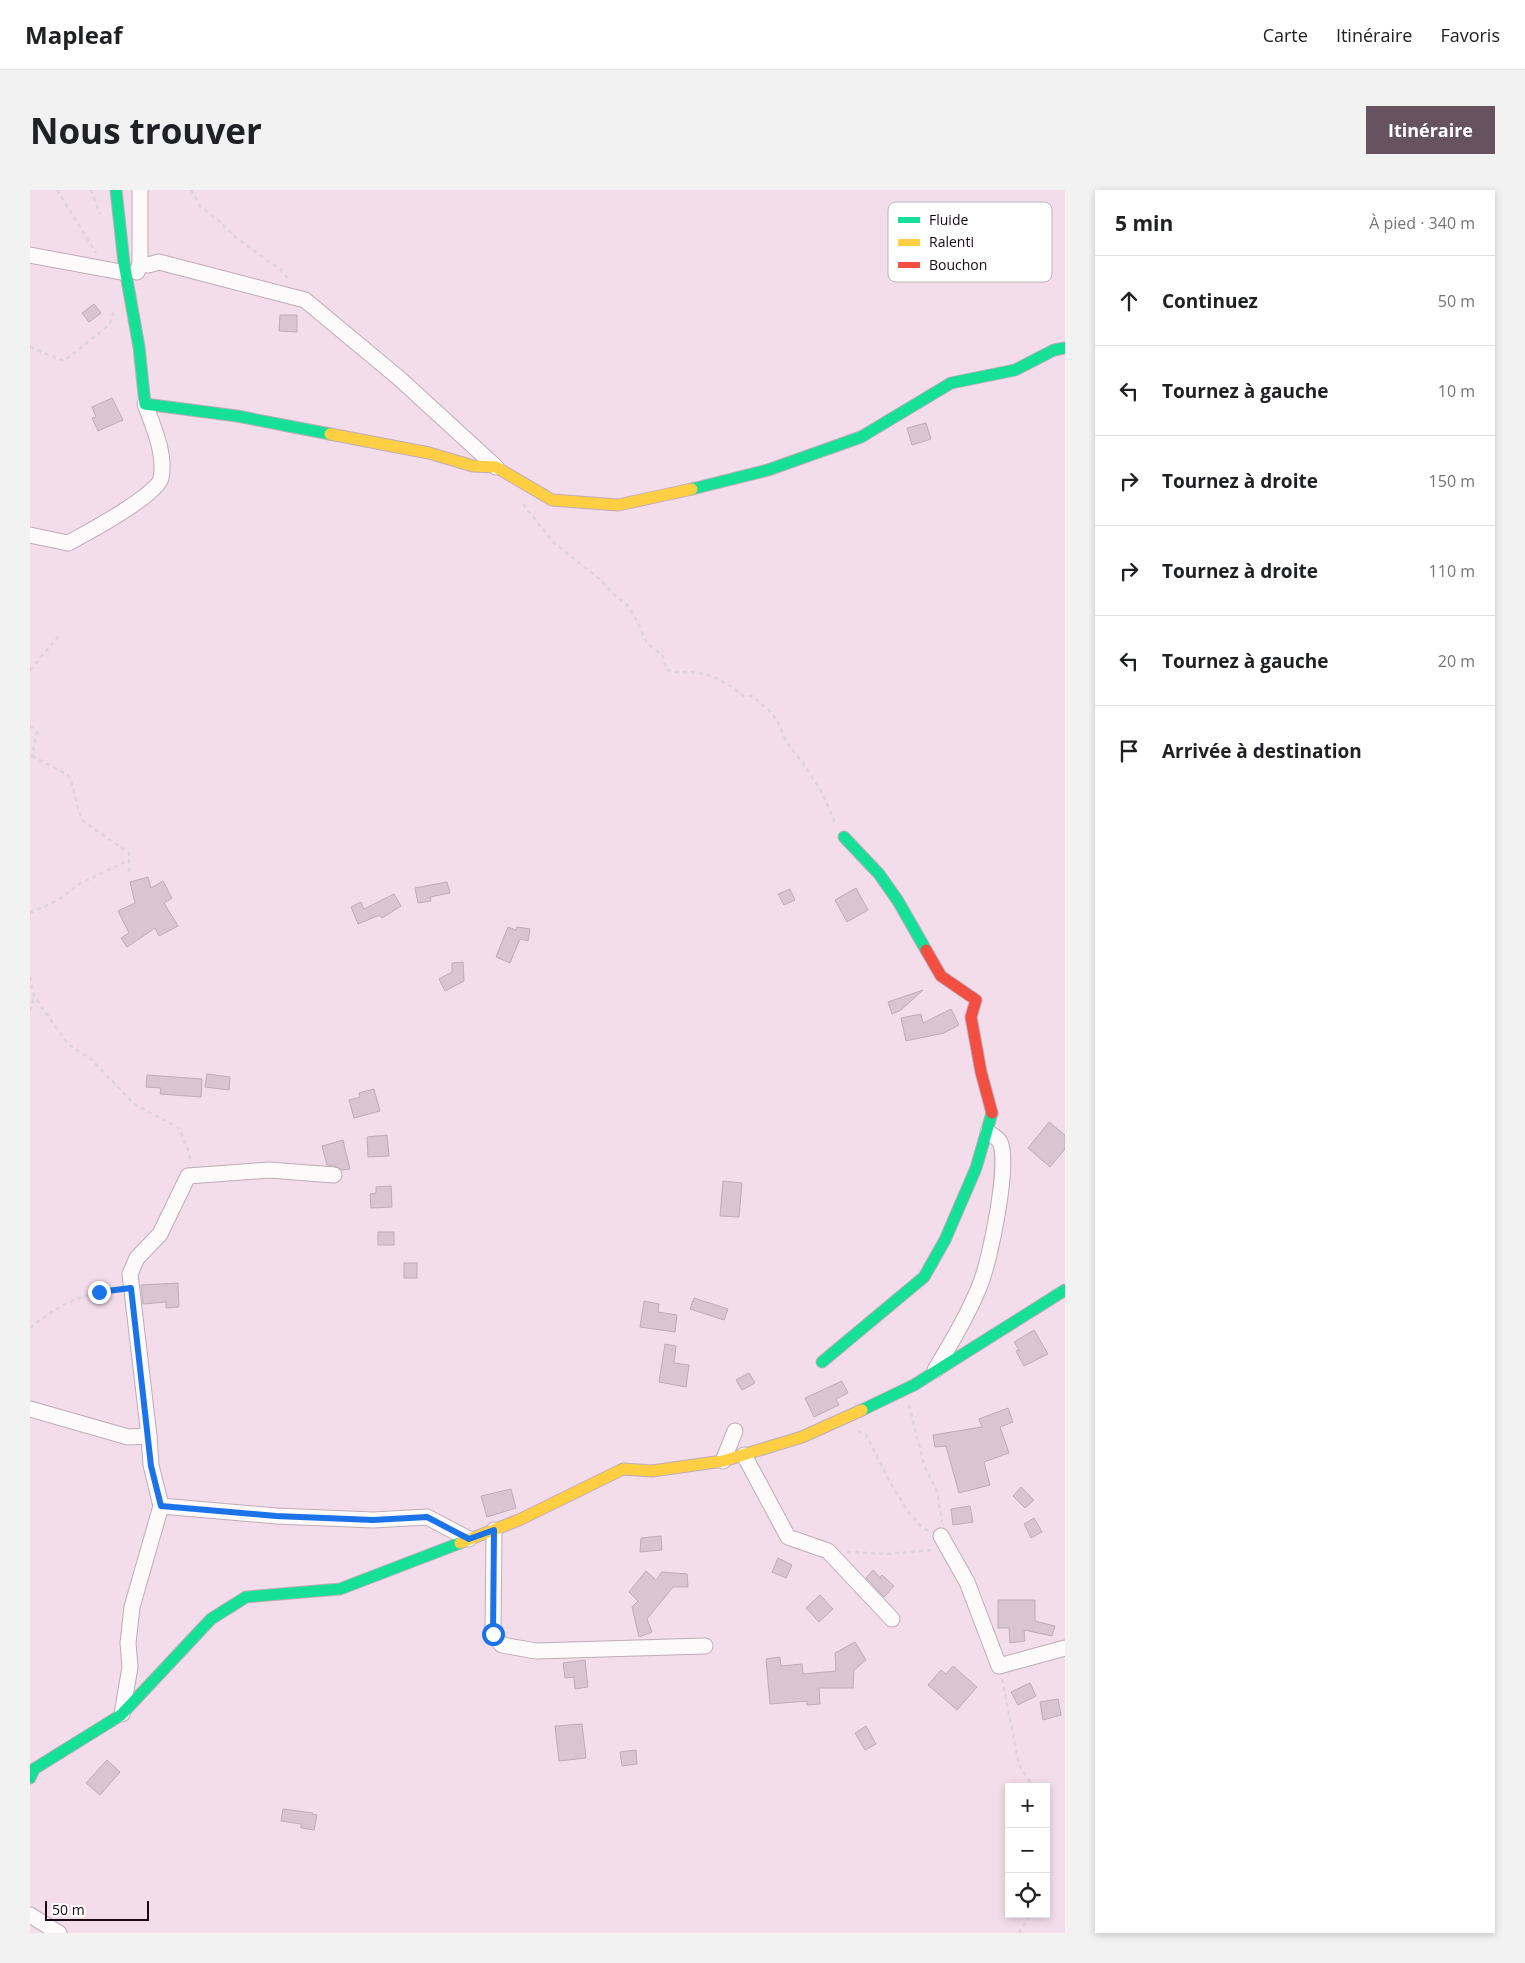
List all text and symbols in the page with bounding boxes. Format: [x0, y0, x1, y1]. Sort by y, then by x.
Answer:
text: Mapleaf [25, 18, 123, 51]
text: Carte [1263, 23, 1308, 47]
text: Itinéraire [1336, 23, 1412, 47]
text: Favoris [1440, 23, 1500, 47]
button: Itinéraire [1366, 106, 1495, 154]
text: Nous trouver [30, 107, 262, 154]
legend [888, 202, 1052, 282]
text: 5 min [1115, 209, 1173, 237]
text: Fluide [929, 210, 968, 229]
text: À pied · 340 m [1369, 212, 1475, 234]
text: Ralenti [929, 232, 974, 251]
text: Bouchon [929, 255, 987, 274]
icon: ahead [1115, 287, 1143, 315]
text: Continuez [1162, 288, 1258, 314]
text: 50 m [1438, 290, 1475, 312]
icon: left [1115, 377, 1143, 405]
text: Tournez à gauche [1162, 378, 1328, 404]
text: 10 m [1438, 380, 1475, 402]
icon: right [1115, 467, 1143, 495]
text: Tournez à droite [1162, 468, 1318, 494]
text: 150 m [1429, 470, 1475, 492]
icon: right [1115, 557, 1143, 585]
text: Tournez à droite [1162, 558, 1318, 584]
text: 110 m [1429, 560, 1475, 582]
icon: left [1115, 647, 1143, 675]
text: Tournez à gauche [1162, 648, 1328, 674]
text: 20 m [1438, 650, 1475, 672]
icon: arrive [1115, 737, 1143, 765]
text: Arrivée à destination [1162, 738, 1362, 764]
route end [88, 1281, 111, 1304]
route start [482, 1623, 505, 1646]
map controls [1005, 1783, 1050, 1918]
button: + [1005, 1783, 1050, 1828]
button: − [1005, 1828, 1050, 1873]
button: locate [1005, 1873, 1050, 1918]
scale bar [45, 1898, 149, 1921]
text: 50 m [52, 1900, 85, 1919]

